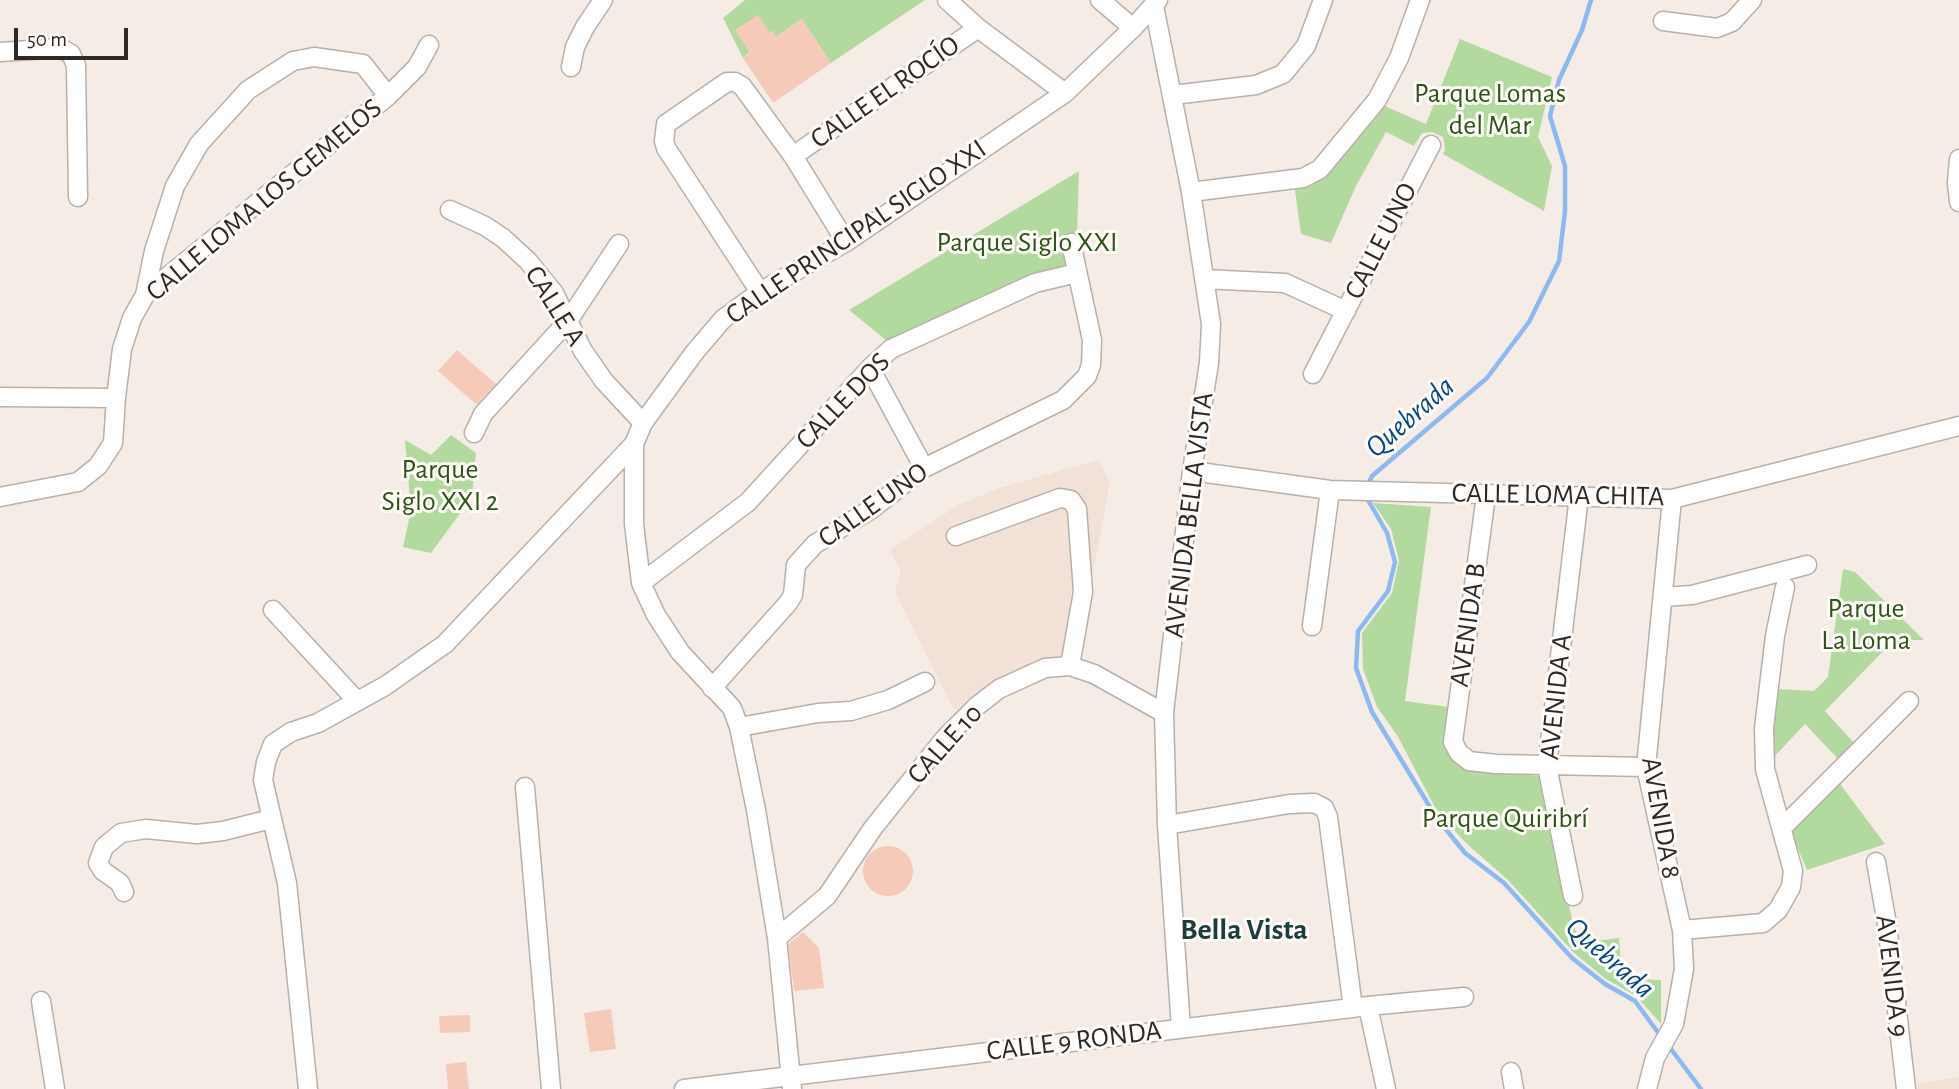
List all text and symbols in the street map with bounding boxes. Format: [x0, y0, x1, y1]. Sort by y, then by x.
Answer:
scale bar [18, 14, 131, 58]
street label: CALLE EL ROCÍO [804, 28, 966, 156]
text: 50 m [27, 29, 67, 50]
park label: Parque Lomas del Mar [1414, 77, 1566, 143]
street label: CALLE LOMA LOS GEMELOS [139, 92, 389, 308]
street label: CALLE PRINCIPAL SIGLO XXI [719, 132, 993, 332]
street label: CALLE UNO [1337, 177, 1425, 305]
park label: Parque Siglo XXI [936, 226, 1118, 260]
street label: CALLE A [517, 260, 593, 352]
street label: CALLE DOS [789, 346, 897, 456]
water label: Quebrada [1358, 369, 1462, 465]
street label: AVENIDA BELLA VISTA [1157, 390, 1221, 640]
park label: Parque Siglo XXI 2 [381, 453, 499, 519]
street label: CALLE UNO [812, 455, 934, 555]
street label: CALLE LOMA CHITA [1451, 476, 1665, 514]
street label: AVENIDA B [1443, 561, 1493, 689]
park label: Parque La Loma [1821, 592, 1911, 658]
street label: AVENIDA A [1533, 633, 1579, 761]
street label: CALLE 10 [900, 697, 990, 791]
street label: AVENIDA 8 [1634, 754, 1688, 882]
park label: Parque Quiribrí [1422, 802, 1588, 836]
water label: Quebrada [1558, 910, 1662, 1006]
district label: Bella Vista [1180, 912, 1308, 948]
street label: AVENIDA 9 [1868, 913, 1916, 1039]
street label: CALLE 9 RONDA [985, 1014, 1163, 1068]

